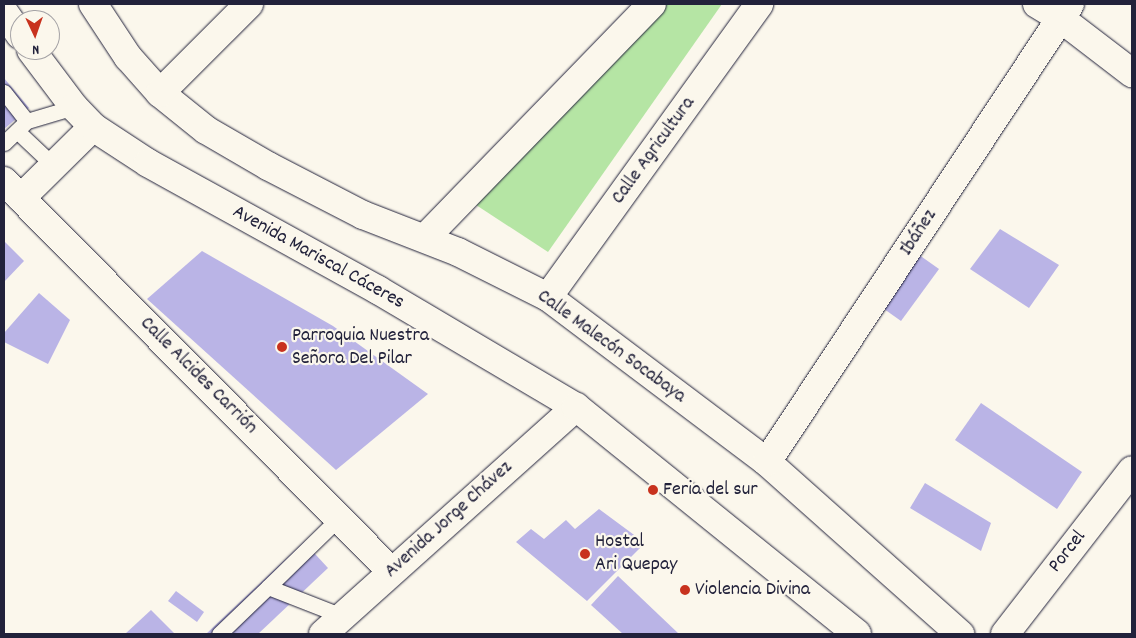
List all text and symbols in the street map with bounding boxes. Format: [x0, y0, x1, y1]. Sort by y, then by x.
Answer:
north arrow [10, 10, 60, 60]
text: N [32, 39, 40, 59]
street label: Calle Agricultura [607, 93, 701, 209]
street label: Avenida Mariscal Cáceres [228, 201, 408, 315]
street label: Ibáñez [895, 205, 943, 261]
street label: Calle Malecón Socabaya [532, 285, 690, 409]
street label: Calle Alcides Carrión [134, 312, 262, 440]
place label: Parroquia Nuestra Señora Del Pilar [292, 324, 429, 371]
marker: Parroquia Nuestra Señora Del Pilar [276, 341, 288, 353]
street label: Avenida Jorge Chávez [380, 456, 518, 584]
place label: Feria del sur [663, 478, 758, 502]
marker: Feria del sur [647, 484, 659, 496]
street label: Porcel [1044, 526, 1092, 578]
place label: Hostal Ari Quepay [595, 530, 677, 577]
marker: Hostal Ari Quepay [579, 548, 591, 560]
place label: Violencia Divina [695, 578, 810, 602]
marker: Violencia Divina [679, 584, 691, 596]

